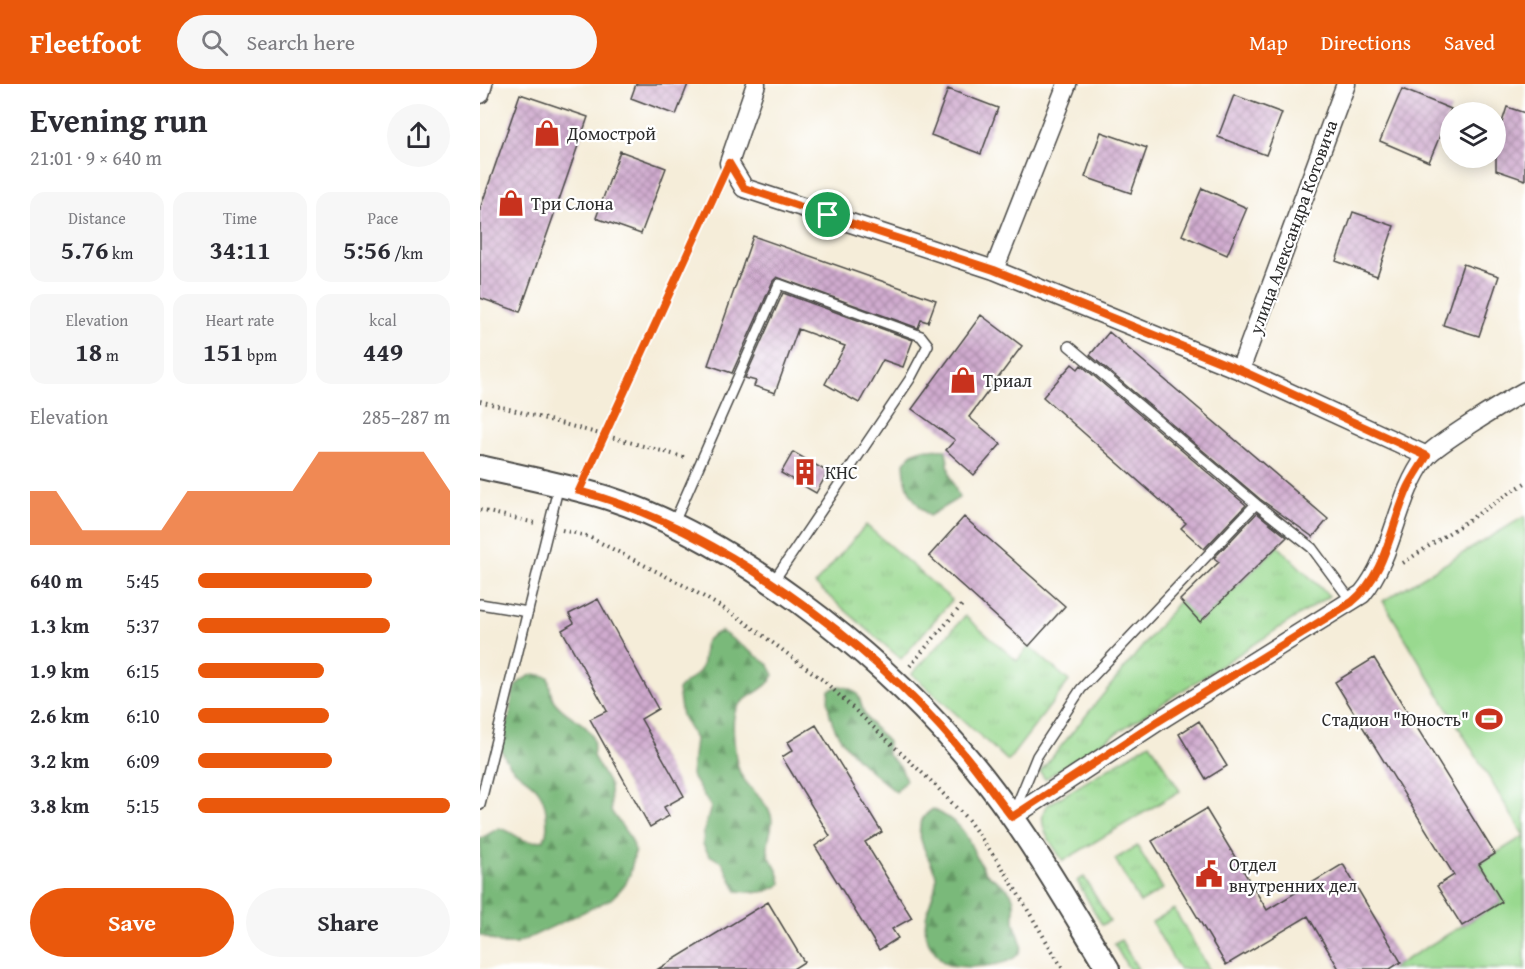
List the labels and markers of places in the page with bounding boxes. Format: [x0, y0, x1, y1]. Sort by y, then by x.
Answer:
shop icon: Домострой [532, 118, 562, 148]
place label: Домострой [566, 120, 656, 147]
shop icon: Три Слона [496, 188, 526, 218]
pin [802, 189, 853, 240]
place label: Три Слона [531, 190, 614, 217]
shop icon: Триал [948, 365, 978, 395]
place label: Триал [983, 367, 1032, 394]
building icon: КНС [790, 457, 820, 487]
place label: КНС [825, 459, 858, 486]
sports icon: Стадион "Юность" [1474, 704, 1504, 734]
place label: Стадион "Юность" [1322, 706, 1469, 733]
place label: Отдел внутренних дел [1229, 851, 1357, 899]
public building icon: Отдел внутренних дел [1194, 859, 1224, 889]

